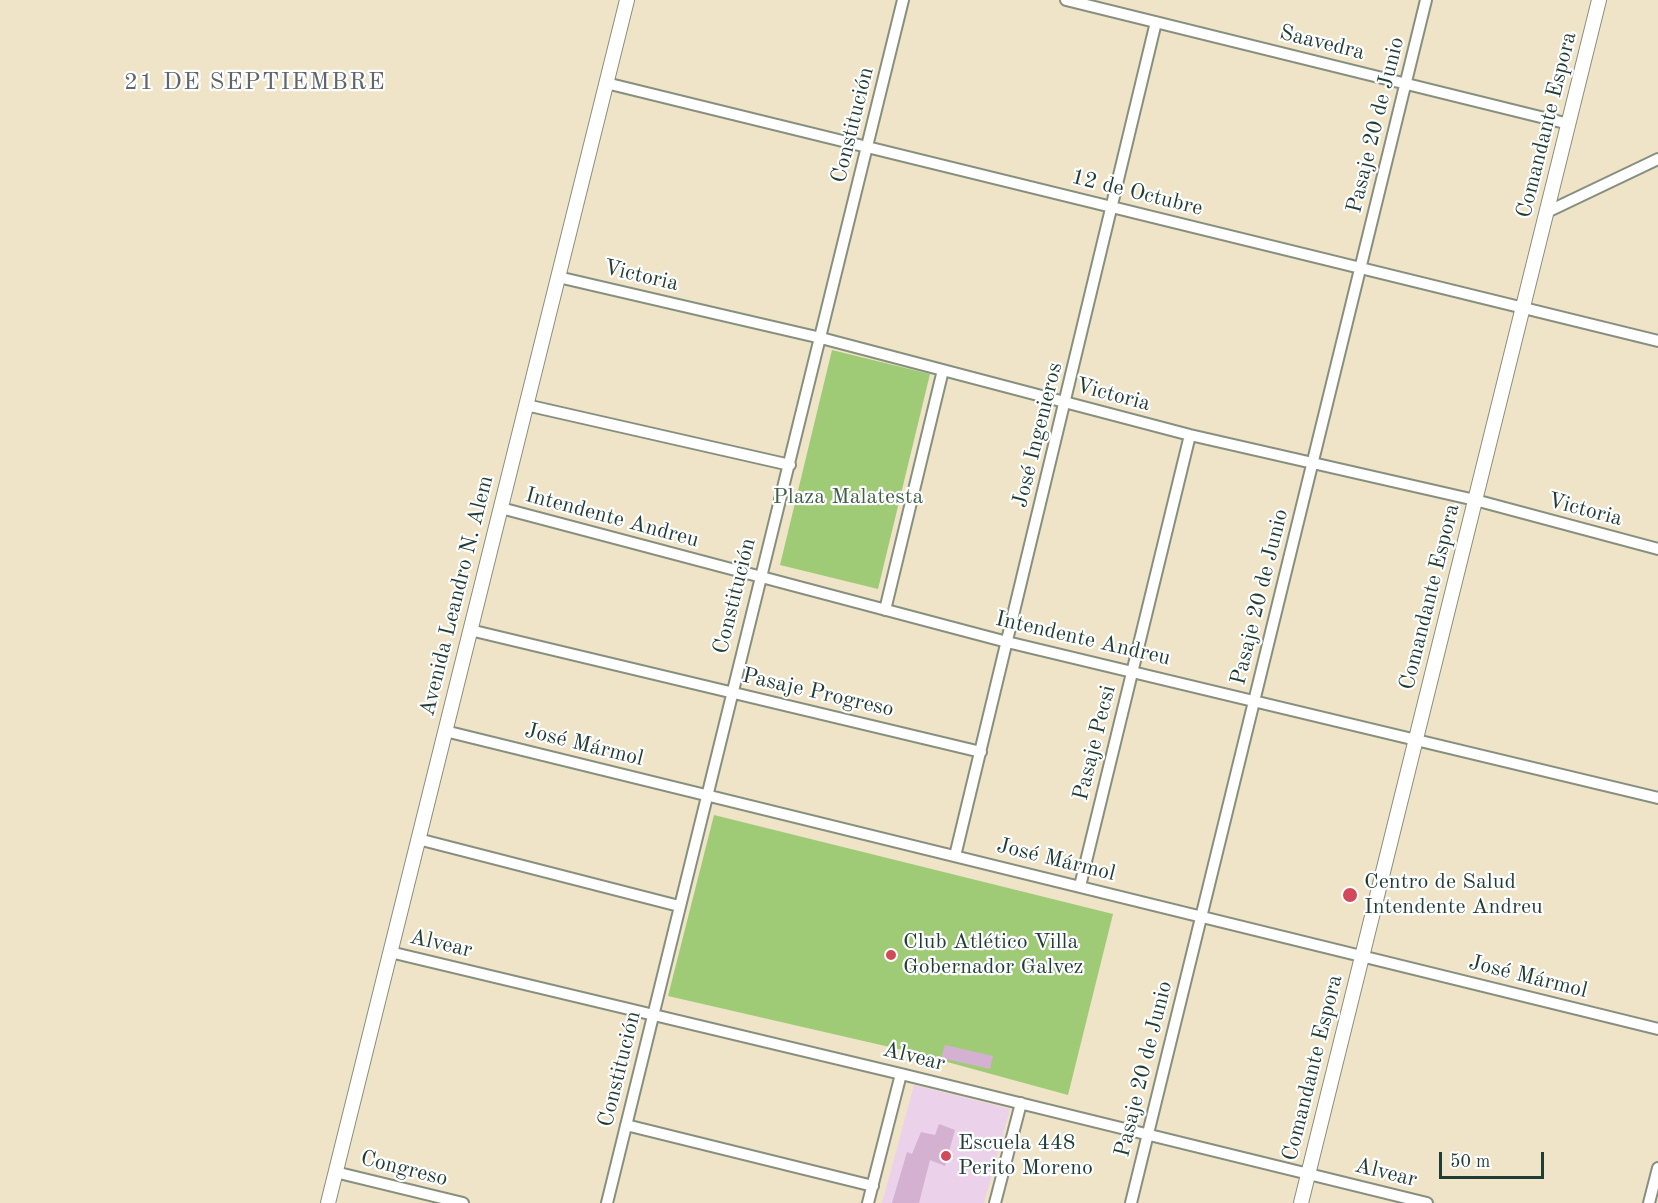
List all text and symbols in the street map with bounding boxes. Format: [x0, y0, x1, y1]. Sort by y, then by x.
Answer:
street label: Saavedra [1277, 20, 1367, 66]
street label: Comandante Espora [1511, 29, 1583, 221]
street label: Pasaje 20 de Junio [1341, 34, 1411, 216]
street label: Constitución [826, 64, 880, 186]
district label: 21 DE SEPTIEMBRE [124, 69, 386, 97]
street label: 12 de Octubre [1069, 164, 1205, 222]
street label: Victoria [601, 255, 681, 297]
street label: José Ingenieros [1007, 360, 1069, 510]
street label: Victoria [1073, 372, 1153, 418]
street label: Avenida Leandro N. Alem [414, 473, 500, 719]
street label: Intendente Andreu [522, 482, 702, 554]
park label: Plaza Malatesta [773, 484, 923, 510]
street label: Victoria [1545, 487, 1625, 533]
street label: Comandante Espora [1394, 501, 1466, 693]
street label: Pasaje 20 de Junio [1225, 506, 1295, 688]
street label: Constitución [708, 535, 762, 657]
street label: Intendente Andreu [993, 606, 1173, 672]
street label: Pasaje Progreso [740, 663, 896, 723]
street label: Pasaje Pecsi [1068, 683, 1122, 803]
street label: José Mármol [522, 718, 646, 772]
street label: José Mármol [994, 833, 1118, 887]
place label: Centro de Salud Intendente Andreu [1364, 869, 1543, 920]
marker: Centro de Salud Intendente Andreu [1341, 886, 1359, 904]
street label: Alvear [407, 924, 475, 964]
place label: Club Atlético Villa Gobernador Galvez [903, 929, 1084, 980]
marker: Club Atlético Villa Gobernador Galvez [884, 948, 898, 962]
street label: José Mármol [1466, 950, 1590, 1004]
street label: Comandante Espora [1277, 972, 1349, 1164]
street label: Pasaje 20 de Junio [1109, 978, 1179, 1160]
street label: Constitución [593, 1008, 647, 1130]
street label: Alvear [880, 1037, 948, 1077]
place label: Escuela 448 Perito Moreno [958, 1130, 1093, 1182]
scale bar [1442, 1140, 1547, 1178]
street label: Congreso [358, 1145, 450, 1193]
marker: Escuela 448 Perito Moreno [939, 1149, 953, 1163]
street label: Alvear [1352, 1153, 1420, 1193]
text: 50 m [1450, 1153, 1490, 1171]

